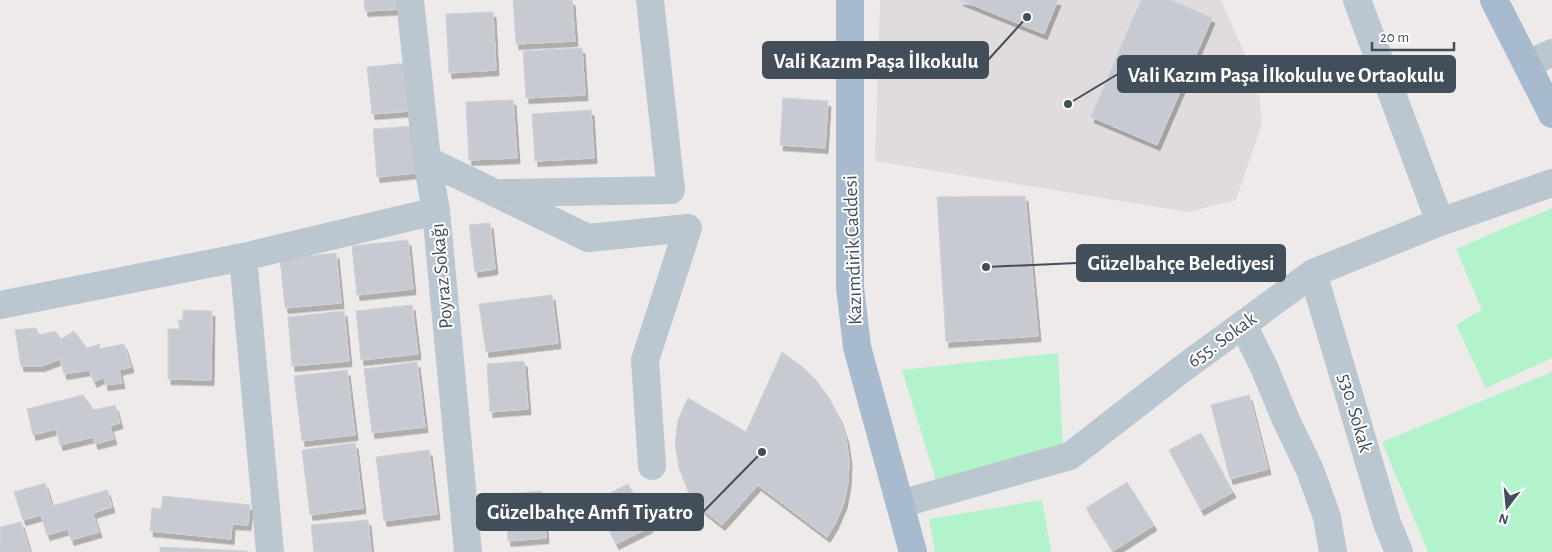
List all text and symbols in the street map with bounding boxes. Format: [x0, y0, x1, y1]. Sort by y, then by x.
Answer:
scale bar [1372, 20, 1454, 52]
text: 20 m [1380, 30, 1409, 45]
callout: Vali Kazım Paşa İlkokulu [763, 42, 988, 78]
text: Vali Kazım Paşa İlkokulu [774, 50, 979, 72]
callout: Vali Kazım Paşa İlkokulu ve Ortaokulu [1118, 56, 1455, 92]
text: Vali Kazım Paşa İlkokulu ve Ortaokulu [1128, 64, 1444, 86]
street label: Kazımdirik Caddesi [840, 175, 866, 325]
street label: Poyraz Sokağı [427, 222, 457, 330]
callout: Güzelbahçe Belediyesi [1077, 245, 1285, 281]
text: Güzelbahçe Belediyesi [1087, 253, 1275, 274]
street label: 655. Sokak [1184, 308, 1260, 372]
street label: 530. Sokak [1334, 371, 1376, 455]
north arrow [1482, 482, 1532, 532]
callout: Güzelbahçe Amfi Tiyatro [477, 494, 703, 530]
text: Güzelbahçe Amfi Tiyatro [487, 502, 693, 523]
text: N [1497, 510, 1510, 527]

